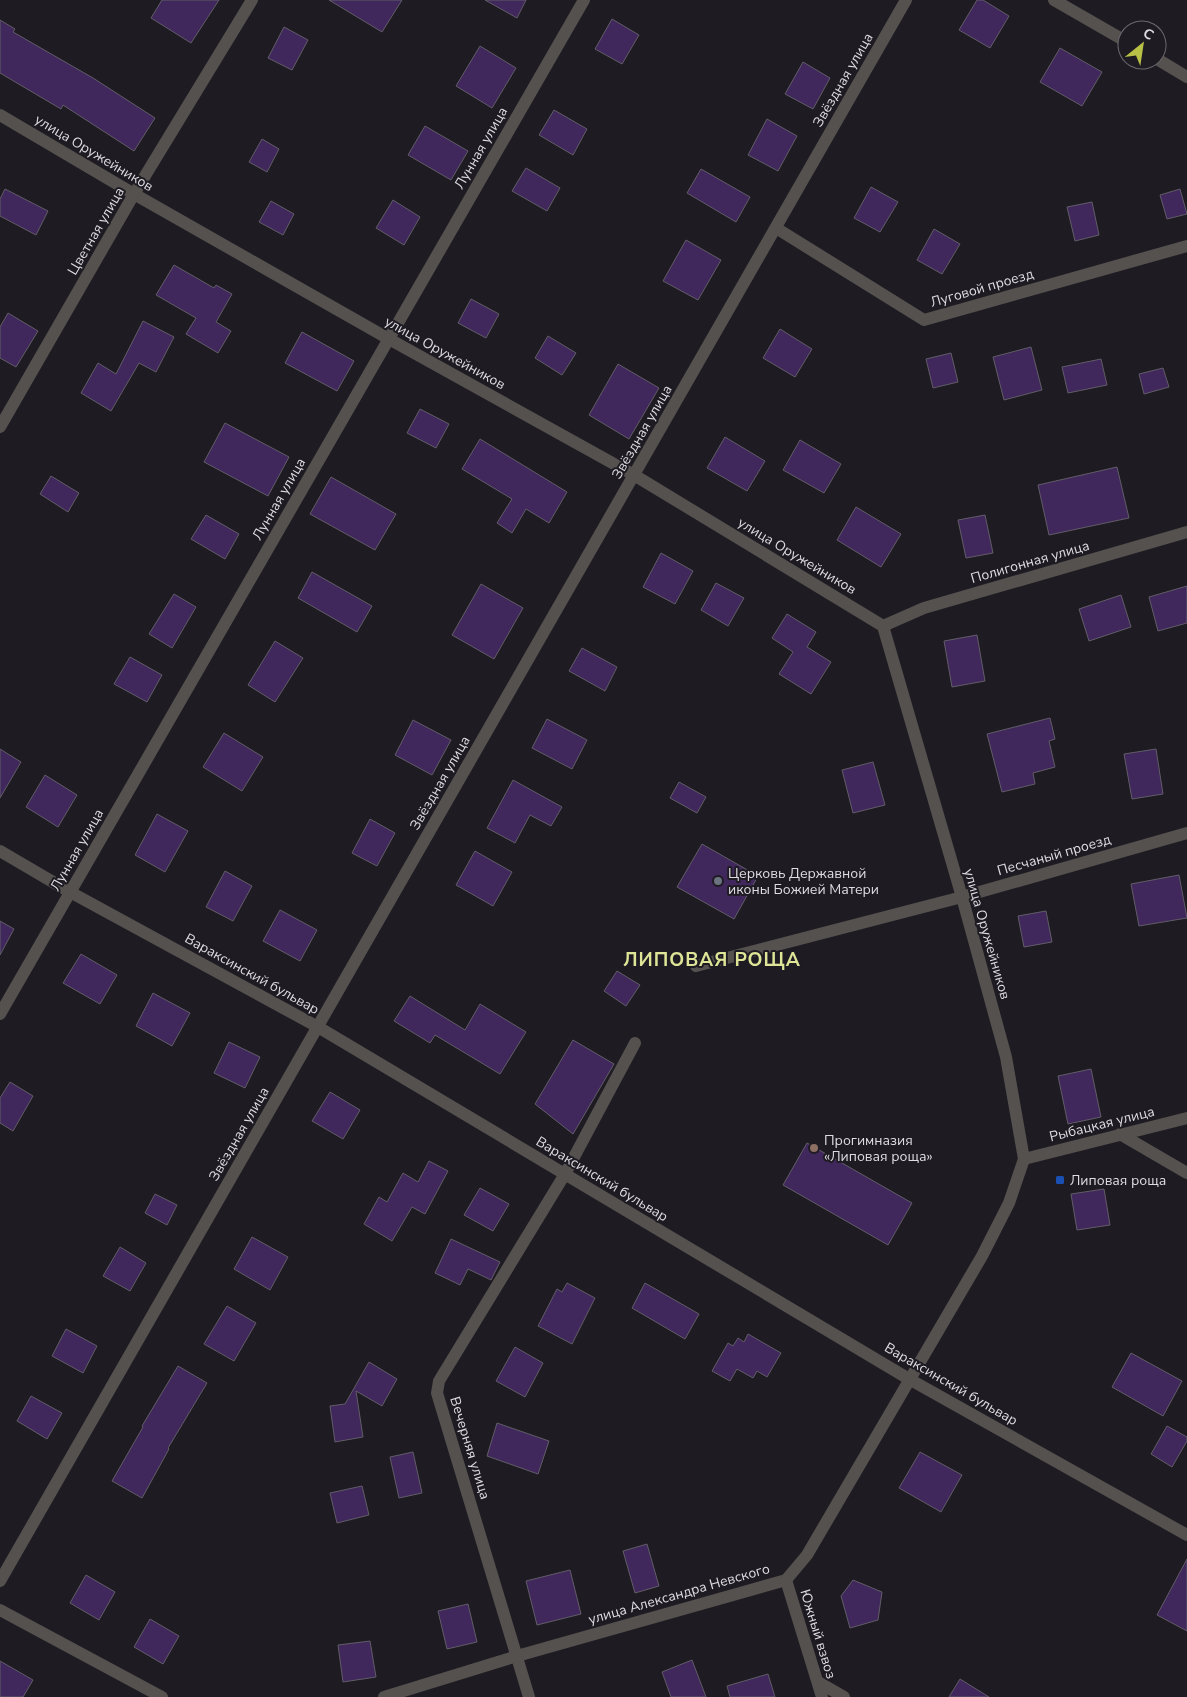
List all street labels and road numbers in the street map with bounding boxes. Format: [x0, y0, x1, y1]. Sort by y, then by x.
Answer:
street label: Звёздная улица [808, 30, 878, 130]
street label: Лунная улица [450, 103, 512, 193]
street label: улица Оружейников [31, 110, 157, 196]
street label: Цветная улица [63, 184, 129, 278]
street label: Луговой проезд [928, 264, 1036, 312]
street label: улица Оружейников [381, 312, 509, 394]
street label: Звёздная улица [607, 382, 677, 482]
street label: Лунная улица [248, 454, 310, 544]
street label: улица Оружейников [734, 513, 860, 599]
street label: Полигонная улица [968, 536, 1092, 588]
street label: Звёздная улица [405, 733, 475, 833]
street label: Лунная улица [46, 805, 108, 895]
street label: Песчаный проезд [995, 830, 1113, 880]
street label: улица Оружейников [959, 866, 1015, 1002]
street label: Вараксинский бульвар [181, 929, 323, 1019]
street label: Звёздная улица [204, 1084, 274, 1184]
street label: Рыбацкая улица [1047, 1102, 1157, 1146]
street label: Вараксинский бульвар [532, 1132, 672, 1226]
street label: Вараксинский бульвар [881, 1338, 1021, 1430]
street label: Вечерняя улица [445, 1394, 495, 1502]
street label: улица Александра Невского [586, 1559, 772, 1629]
street label: Южный взвоз [795, 1587, 841, 1681]

